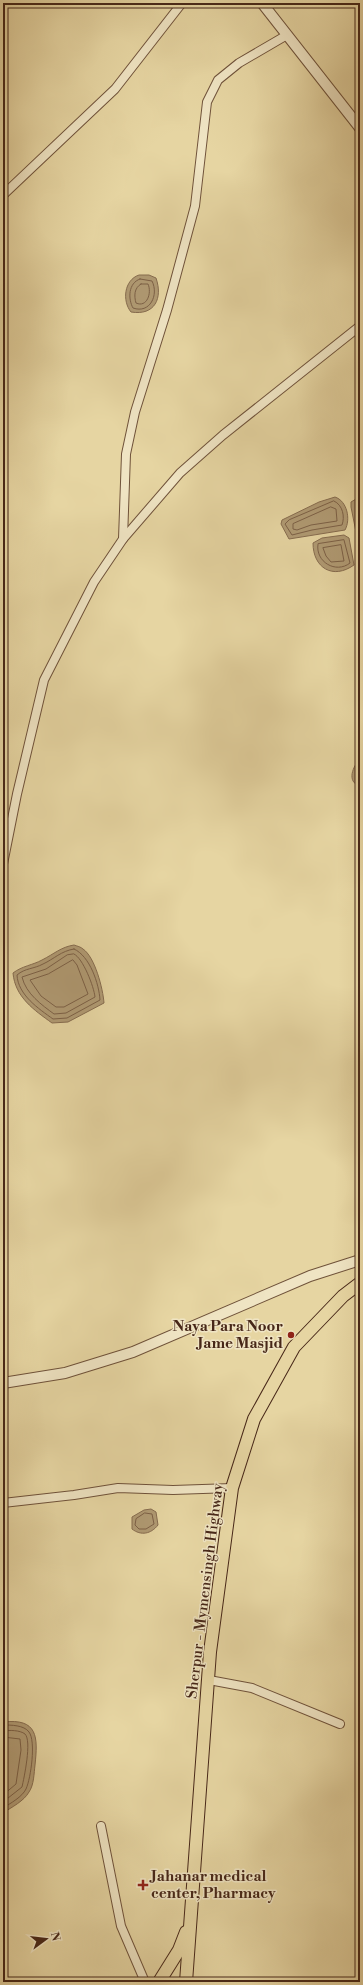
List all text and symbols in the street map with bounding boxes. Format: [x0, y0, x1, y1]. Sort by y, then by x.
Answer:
place label: Naya Para Noor Jame Masjid [173, 1317, 284, 1353]
marker: Naya Para Noor Jame Masjid [286, 1330, 296, 1340]
street label: Sherpur - Mymensingh Highway [182, 1481, 228, 1700]
place label: Jahanar medical center, Pharmacy [149, 1867, 276, 1903]
marker: Jahanar medical center, Pharmacy [138, 1880, 148, 1890]
north arrow [26, 1919, 66, 1959]
text: N [47, 1931, 63, 1943]

